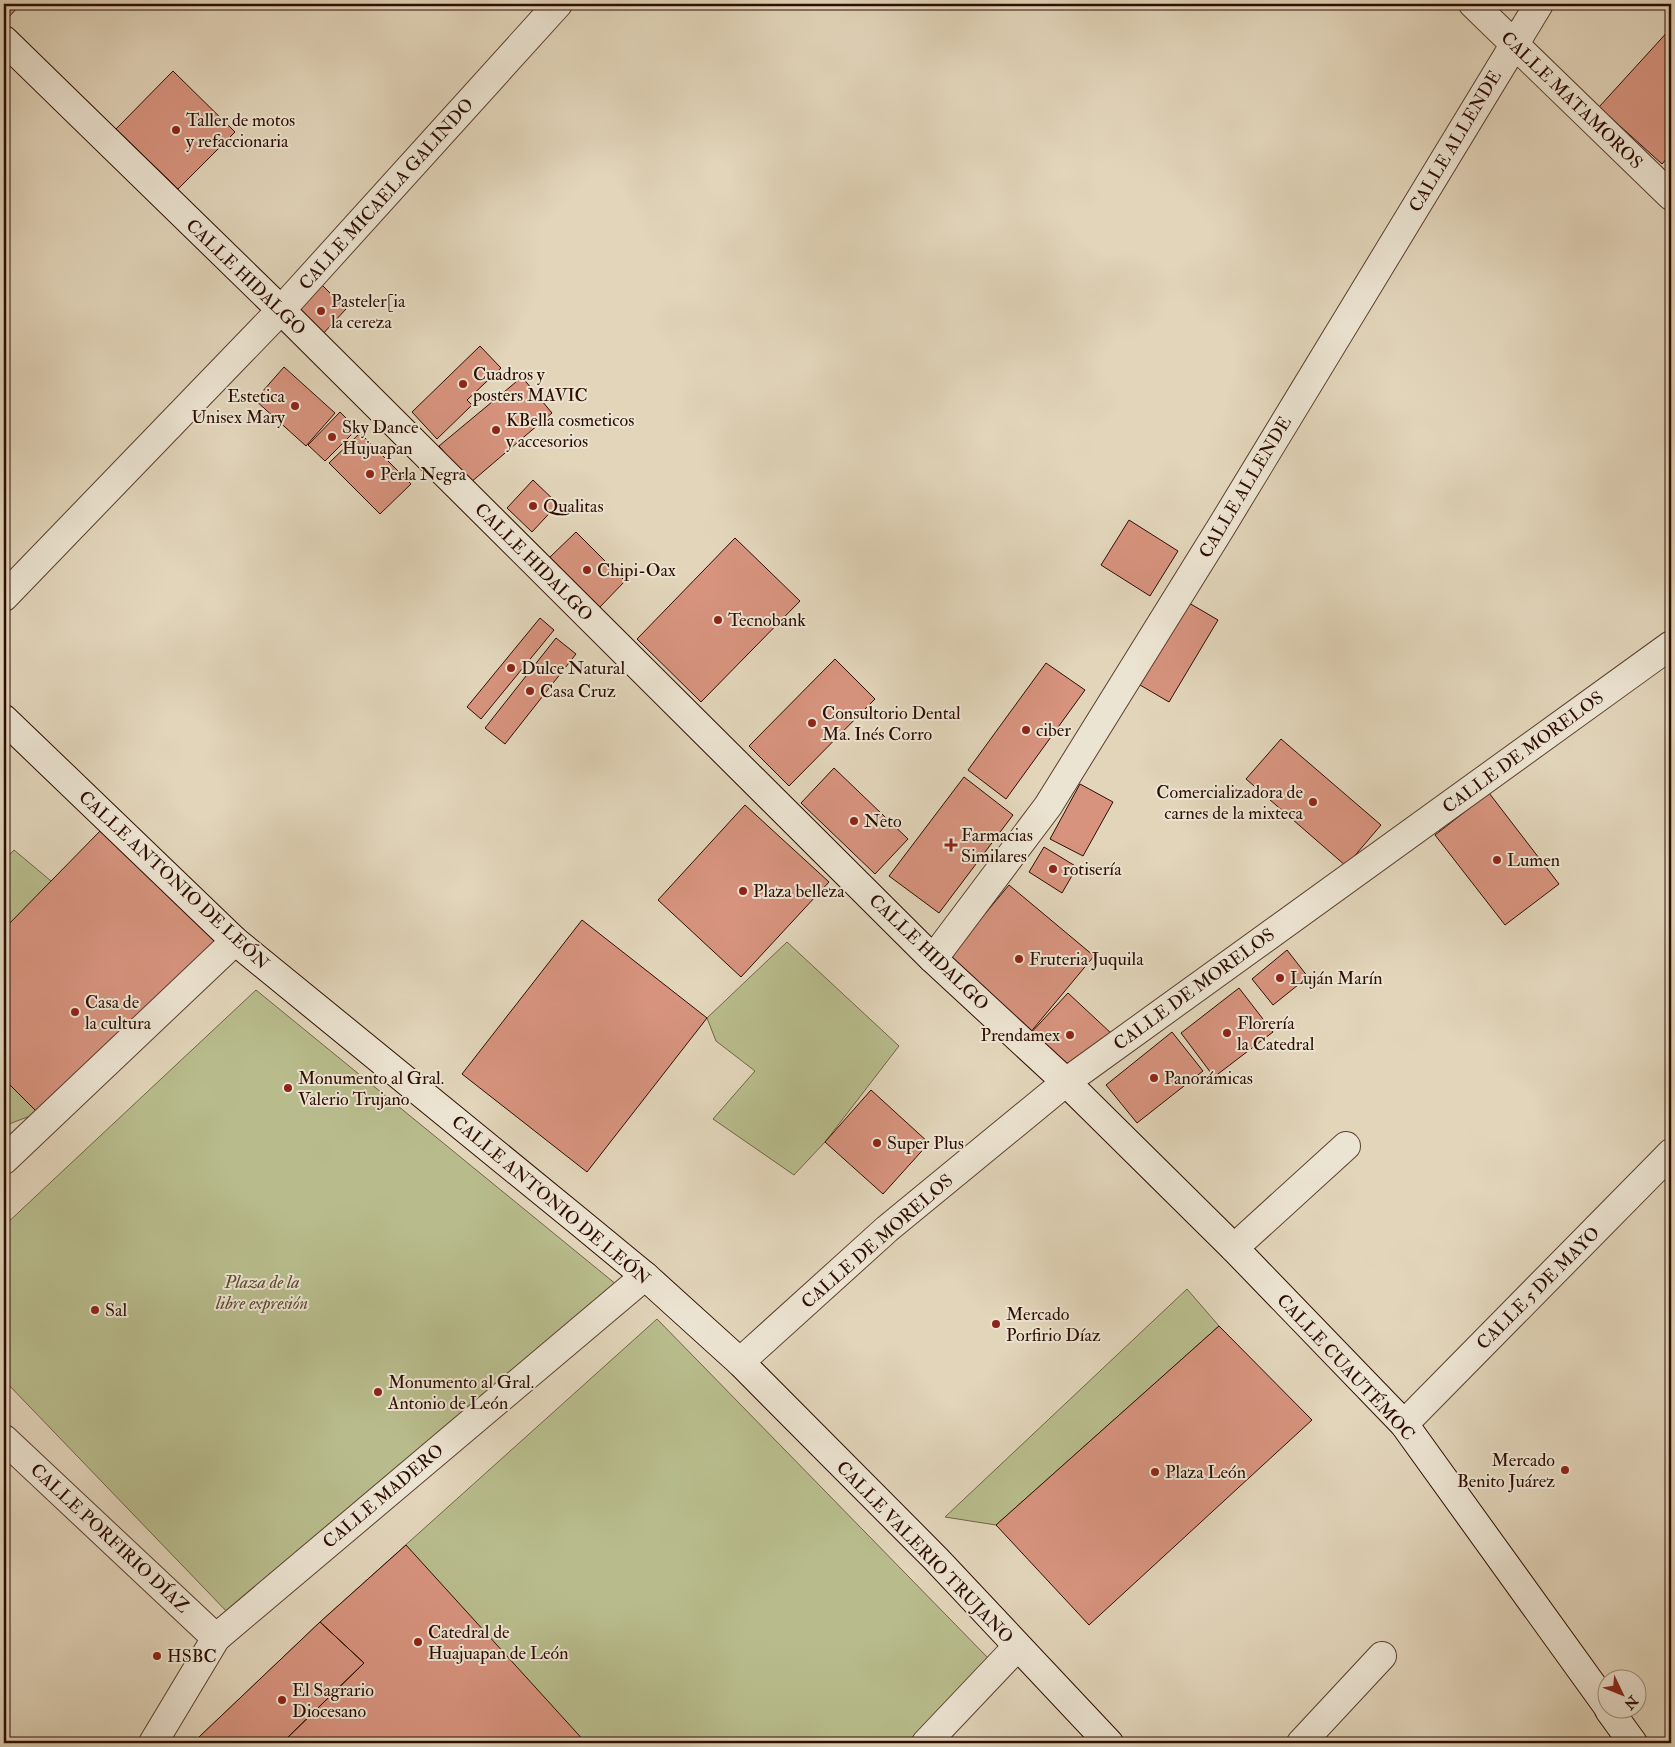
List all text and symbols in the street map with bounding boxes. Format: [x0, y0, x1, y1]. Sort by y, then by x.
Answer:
street label: CALLE MATAMOROS [1496, 26, 1648, 174]
street label: CALLE ALLENDE [1404, 66, 1507, 216]
street label: CALLE MICAELA GALINDO [294, 94, 479, 295]
place label: Taller de motos y refaccionaria [186, 109, 295, 153]
marker: Taller de motos y refaccionaria [170, 124, 182, 136]
street label: CALLE HIDALGO [181, 214, 311, 341]
place label: Pasteler[ia la cereza [331, 290, 406, 334]
marker: Pasteler[ia la cereza [315, 305, 327, 317]
place label: Cuadros y posters MAVIC [472, 363, 588, 407]
marker: Cuadros y posters MAVIC [457, 378, 469, 390]
place label: Estetica Unisex Mary [191, 385, 286, 429]
marker: Estetica Unisex Mary [289, 400, 301, 412]
place label: KBella cosmeticos y accesorios [506, 409, 634, 453]
street label: CALLE ALLENDE [1194, 412, 1297, 562]
place label: Sky Dance Hujuapan [342, 416, 419, 460]
marker: KBella cosmeticos y accesorios [490, 424, 502, 436]
marker: Sky Dance Hujuapan [326, 431, 338, 443]
place label: Perla Negra [380, 463, 467, 486]
marker: Perla Negra [364, 468, 376, 480]
place label: Qualitas [543, 495, 604, 518]
street label: CALLE HIDALGO [470, 498, 598, 626]
marker: Qualitas [527, 500, 539, 512]
place label: Chipi-Oax [597, 559, 676, 582]
marker: Chipi-Oax [581, 564, 593, 576]
place label: Tecnobank [728, 609, 806, 632]
marker: Tecnobank [712, 614, 724, 626]
place label: Dulce Natural [521, 657, 625, 680]
marker: Dulce Natural [505, 662, 517, 674]
place label: Casa Cruz [540, 680, 616, 703]
marker: Casa Cruz [524, 685, 536, 697]
street label: CALLE DE MORELOS [1438, 686, 1608, 819]
place label: Consultorio Dental Ma. Inés Corro [822, 702, 961, 746]
marker: Consultorio Dental Ma. Inés Corro [806, 717, 818, 729]
place label: ciber [1036, 719, 1071, 742]
marker: ciber [1020, 724, 1032, 736]
place label: Comercializadora de carnes de la mixteca [1156, 781, 1304, 825]
street label: CALLE ANTONIO DE LEÓN [74, 786, 274, 975]
marker: Comercializadora de carnes de la mixteca [1307, 796, 1319, 808]
place label: Neto [864, 810, 902, 833]
marker: Neto [848, 815, 860, 827]
place label: Farmacias Similares [961, 824, 1033, 868]
marker: Farmacias Similares [945, 839, 957, 851]
place label: Lumen [1507, 849, 1560, 872]
marker: Lumen [1491, 854, 1503, 866]
place label: rotisería [1063, 858, 1122, 881]
marker: rotisería [1047, 863, 1059, 875]
place label: Plaza belleza [753, 880, 845, 903]
marker: Plaza belleza [737, 885, 749, 897]
street label: CALLE HIDALGO [864, 889, 994, 1016]
street label: CALLE DE MORELOS [1109, 923, 1279, 1056]
place label: Fruteria Juquila [1029, 948, 1144, 971]
marker: Fruteria Juquila [1013, 953, 1025, 965]
place label: Luján Marín [1290, 967, 1383, 990]
marker: Luján Marín [1274, 972, 1286, 984]
place label: Casa de la cultura [85, 991, 152, 1035]
marker: Casa de la cultura [69, 1006, 81, 1018]
place label: Florería la Catedral [1237, 1012, 1315, 1056]
place label: Prendamex [981, 1024, 1060, 1047]
marker: Florería la Catedral [1221, 1027, 1233, 1039]
marker: Prendamex [1064, 1029, 1076, 1041]
place label: Monumento al Gral. Valerio Trujano [298, 1067, 444, 1111]
place label: Panorámicas [1164, 1067, 1253, 1090]
marker: Panorámicas [1148, 1072, 1160, 1084]
marker: Monumento al Gral. Valerio Trujano [282, 1082, 294, 1094]
street label: CALLE ANTONIO DE LEÓN [447, 1111, 655, 1290]
place label: Super Plus [887, 1132, 964, 1155]
marker: Super Plus [871, 1137, 883, 1149]
street label: CALLE DE MORELOS [797, 1169, 958, 1314]
street label: CALLE 5 DE MAYO [1472, 1222, 1605, 1355]
park label: Plaza de la libre expresión [215, 1271, 308, 1315]
street label: CALLE CUAUTÉMOC [1272, 1289, 1420, 1446]
place label: Sal [105, 1299, 127, 1322]
place label: Mercado Porfirio Díaz [1006, 1303, 1101, 1347]
marker: Sal [89, 1304, 101, 1316]
marker: Mercado Porfirio Díaz [990, 1318, 1002, 1330]
place label: Monumento al Gral. Antonio de León [387, 1371, 534, 1415]
marker: Monumento al Gral. Antonio de León [372, 1386, 384, 1398]
street label: CALLE MADERO [318, 1439, 449, 1554]
place label: Mercado Benito Juárez [1457, 1449, 1555, 1493]
street label: CALLE VALERIO TRUJANO [831, 1456, 1018, 1649]
street label: CALLE PORFIRIO DÍAZ [25, 1459, 194, 1618]
place label: Plaza León [1165, 1461, 1246, 1484]
marker: Mercado Benito Juárez [1559, 1464, 1571, 1476]
marker: Plaza León [1149, 1466, 1161, 1478]
place label: Catedral de Huajuapan de León [428, 1621, 568, 1665]
marker: Catedral de Huajuapan de León [412, 1636, 424, 1648]
place label: HSBC [167, 1645, 217, 1668]
marker: HSBC [151, 1650, 163, 1662]
north arrow [1598, 1670, 1648, 1720]
place label: El Sagrario Diocesano [292, 1679, 374, 1723]
text: N [1620, 1691, 1642, 1713]
marker: El Sagrario Diocesano [276, 1694, 288, 1706]

